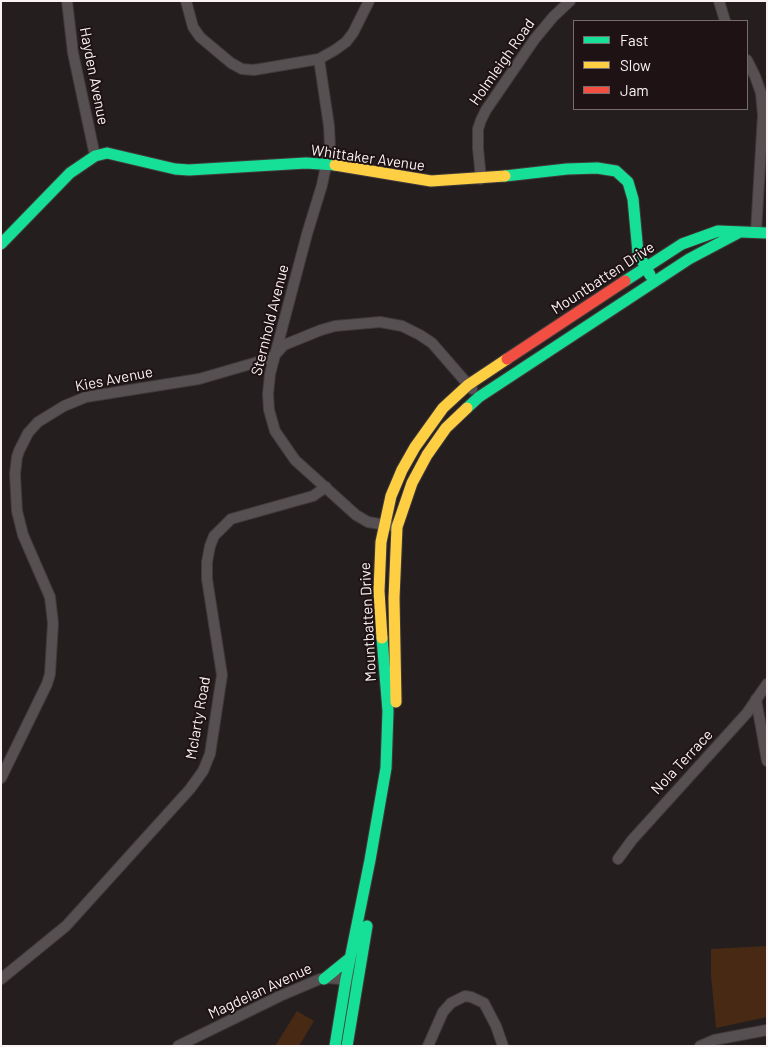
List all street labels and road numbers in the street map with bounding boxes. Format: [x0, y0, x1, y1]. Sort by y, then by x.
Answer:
street label: Holmleigh Road [466, 15, 538, 109]
street label: Hayden Avenue [76, 26, 112, 126]
street label: Whittaker Avenue [310, 141, 426, 175]
street label: Mountbatten Drive [548, 238, 658, 318]
street label: Sternhold Avenue [247, 263, 293, 377]
street label: Kies Avenue [74, 363, 154, 395]
street label: Mountbatten Drive [356, 562, 380, 682]
street label: Mclarty Road [182, 675, 214, 761]
street label: Nola Terrace [647, 726, 717, 798]
street label: Magdelan Avenue [205, 959, 315, 1023]

